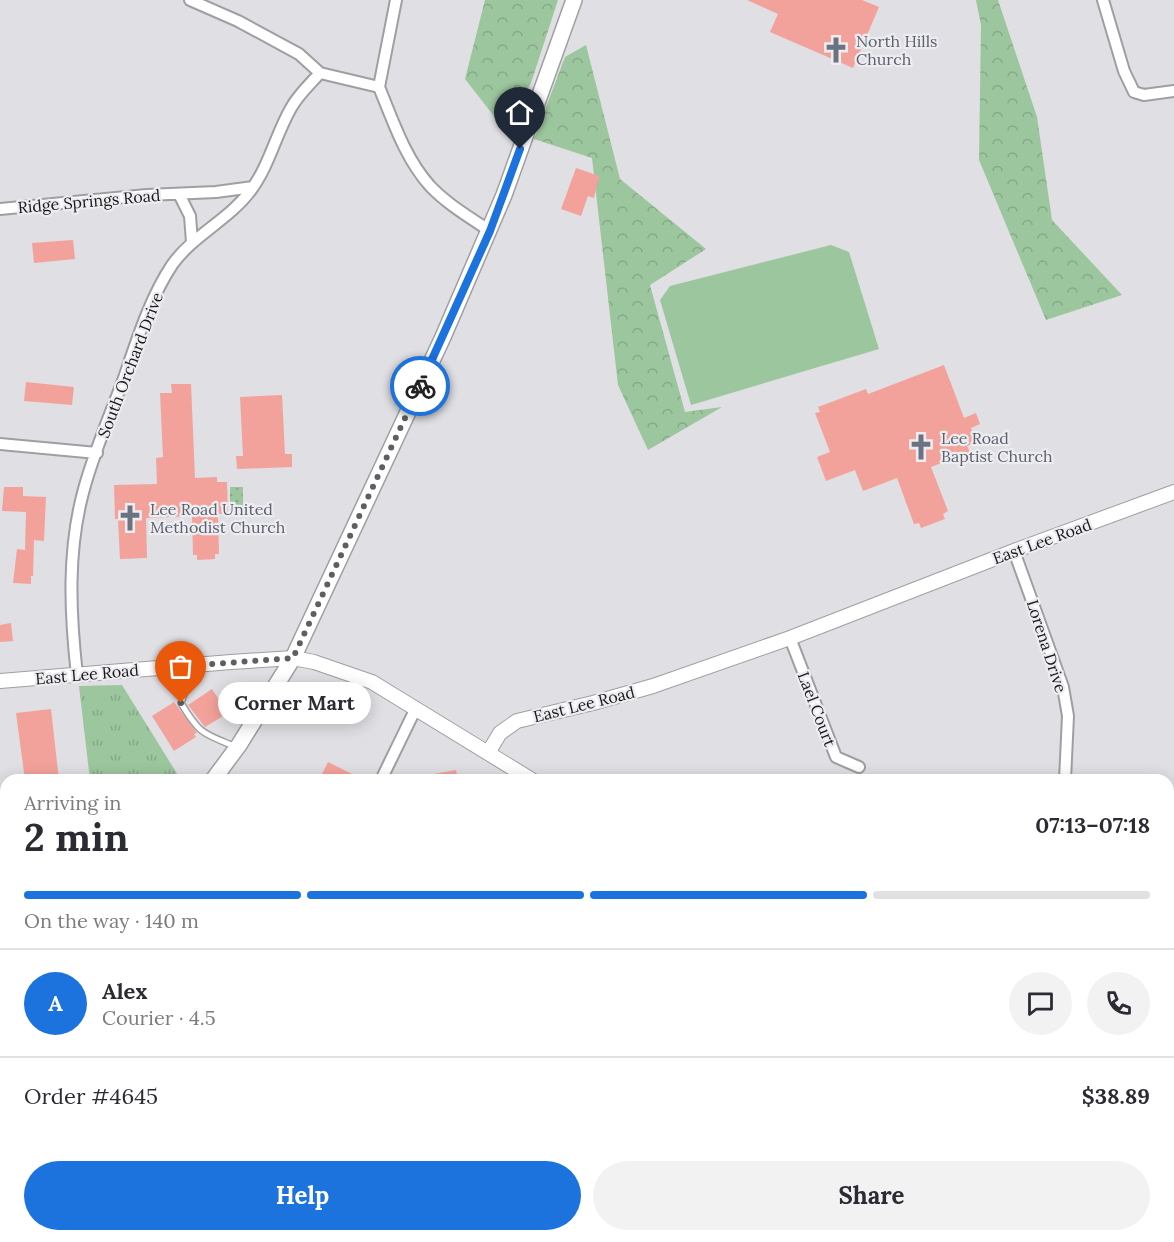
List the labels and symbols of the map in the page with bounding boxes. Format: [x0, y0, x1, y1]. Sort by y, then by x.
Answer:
place label: North Hills Church [856, 31, 937, 69]
church icon: North Hills Church [821, 35, 851, 65]
pin [494, 87, 545, 149]
street label: Ridge Springs Road [17, 185, 162, 217]
street label: South Orchard Drive [93, 289, 167, 441]
courier [390, 356, 450, 416]
place label: Lee Road Baptist Church [941, 428, 1053, 466]
church icon: Lee Road Baptist Church [906, 432, 936, 462]
place label: Lee Road United Methodist Church [150, 499, 286, 537]
church icon: Lee Road United Methodist Church [115, 503, 145, 533]
street label: East Lee Road [990, 514, 1095, 568]
street label: Lorena Drive [1023, 597, 1071, 695]
pin [155, 641, 206, 703]
street label: East Lee Road [34, 659, 140, 688]
street label: Lael Court [794, 669, 841, 750]
callout: Corner Mart [217, 682, 370, 724]
street label: East Lee Road [531, 682, 637, 726]

